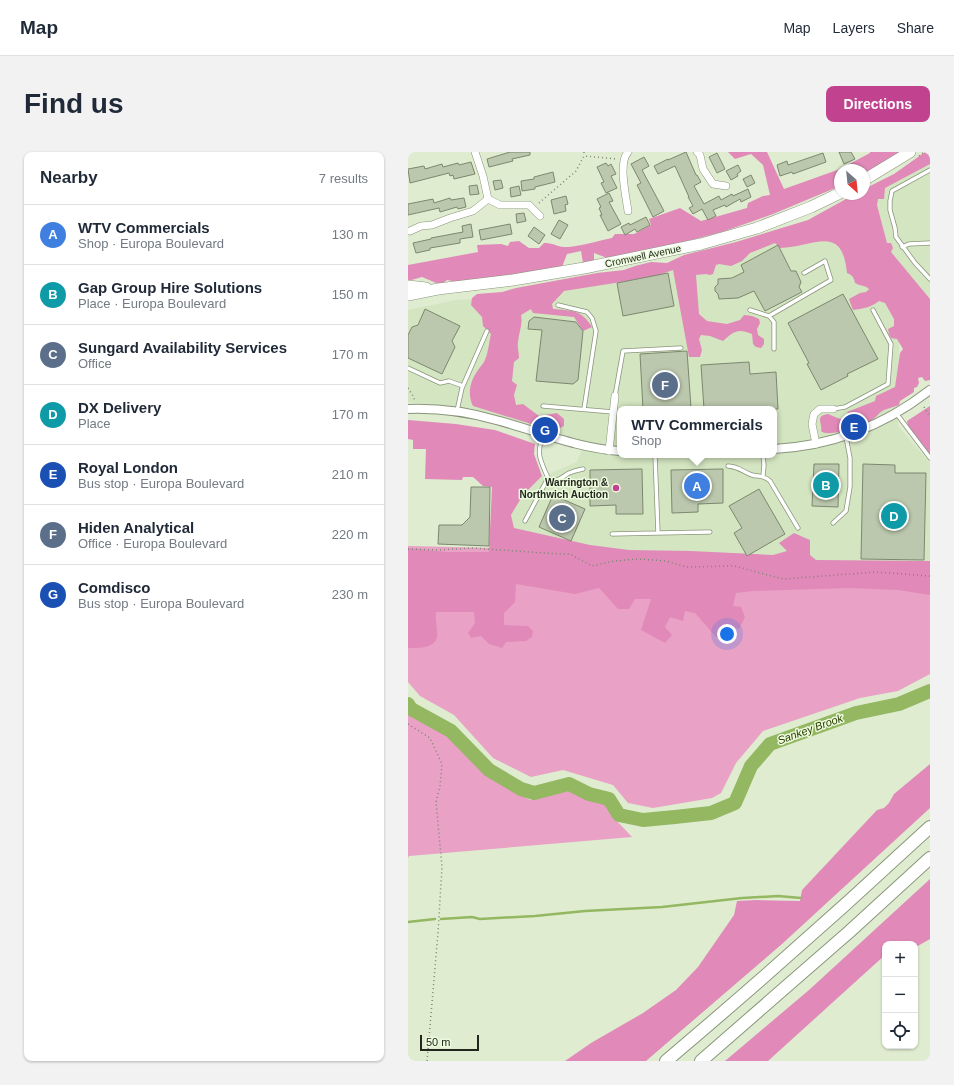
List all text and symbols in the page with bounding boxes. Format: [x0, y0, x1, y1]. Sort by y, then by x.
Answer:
text: Map [20, 17, 58, 38]
text: Map [783, 20, 811, 36]
text: Layers [833, 20, 875, 36]
text: Share [897, 20, 934, 36]
button: Directions [826, 86, 930, 122]
text: Find us [24, 88, 124, 119]
north arrow [834, 164, 870, 200]
text: Nearby [40, 168, 98, 187]
text: 7 results [319, 171, 368, 186]
text: WTV Commercials [78, 219, 210, 236]
text: A [48, 227, 58, 242]
text: 130 m [332, 227, 368, 242]
text: Shop · Europa Boulevard [78, 236, 224, 251]
street label: Cromwell Avenue [604, 242, 683, 269]
text: Gap Group Hire Solutions [78, 279, 262, 296]
text: B [48, 287, 58, 302]
text: 150 m [332, 287, 368, 302]
text: Place · Europa Boulevard [78, 296, 226, 311]
text: Sungard Availability Services [78, 339, 287, 356]
text: C [48, 347, 58, 362]
text: 170 m [332, 347, 368, 362]
text: Office [78, 356, 112, 371]
pin: F [652, 370, 678, 400]
text: DX Delivery [78, 399, 161, 416]
popup [617, 406, 777, 458]
text: D [48, 407, 58, 422]
text: 170 m [332, 407, 368, 422]
pin: E [841, 412, 867, 442]
pin: G [532, 415, 558, 445]
text: Place [78, 416, 111, 431]
text: WTV Commercials [631, 416, 763, 433]
text: Shop [631, 433, 662, 448]
text: Royal London [78, 459, 178, 476]
text: E [49, 467, 57, 482]
text: 210 m [332, 467, 368, 482]
pin: B [813, 470, 839, 500]
pin: A [684, 471, 710, 501]
text: Bus stop · Europa Boulevard [78, 476, 244, 491]
place label: Warrington & Northwich Auction [519, 477, 608, 500]
marker: Warrington & Northwich Auction [611, 483, 621, 493]
pin: D [881, 501, 907, 531]
pin: C [549, 503, 575, 533]
text: Hiden Analytical [78, 519, 194, 536]
text: F [49, 527, 57, 542]
text: 220 m [332, 527, 368, 542]
text: Office · Europa Boulevard [78, 536, 227, 551]
text: Comdisco [78, 579, 151, 596]
text: G [48, 587, 58, 602]
text: 230 m [332, 587, 368, 602]
text: Bus stop · Europa Boulevard [78, 596, 244, 611]
your location [717, 624, 737, 644]
water label: Sankey Brook [776, 711, 845, 746]
map controls [882, 941, 918, 1049]
button: + [882, 941, 918, 977]
button: − [882, 977, 918, 1013]
button: locate [882, 1013, 918, 1049]
scale bar [420, 1033, 479, 1052]
text: 50 m [426, 1036, 450, 1048]

